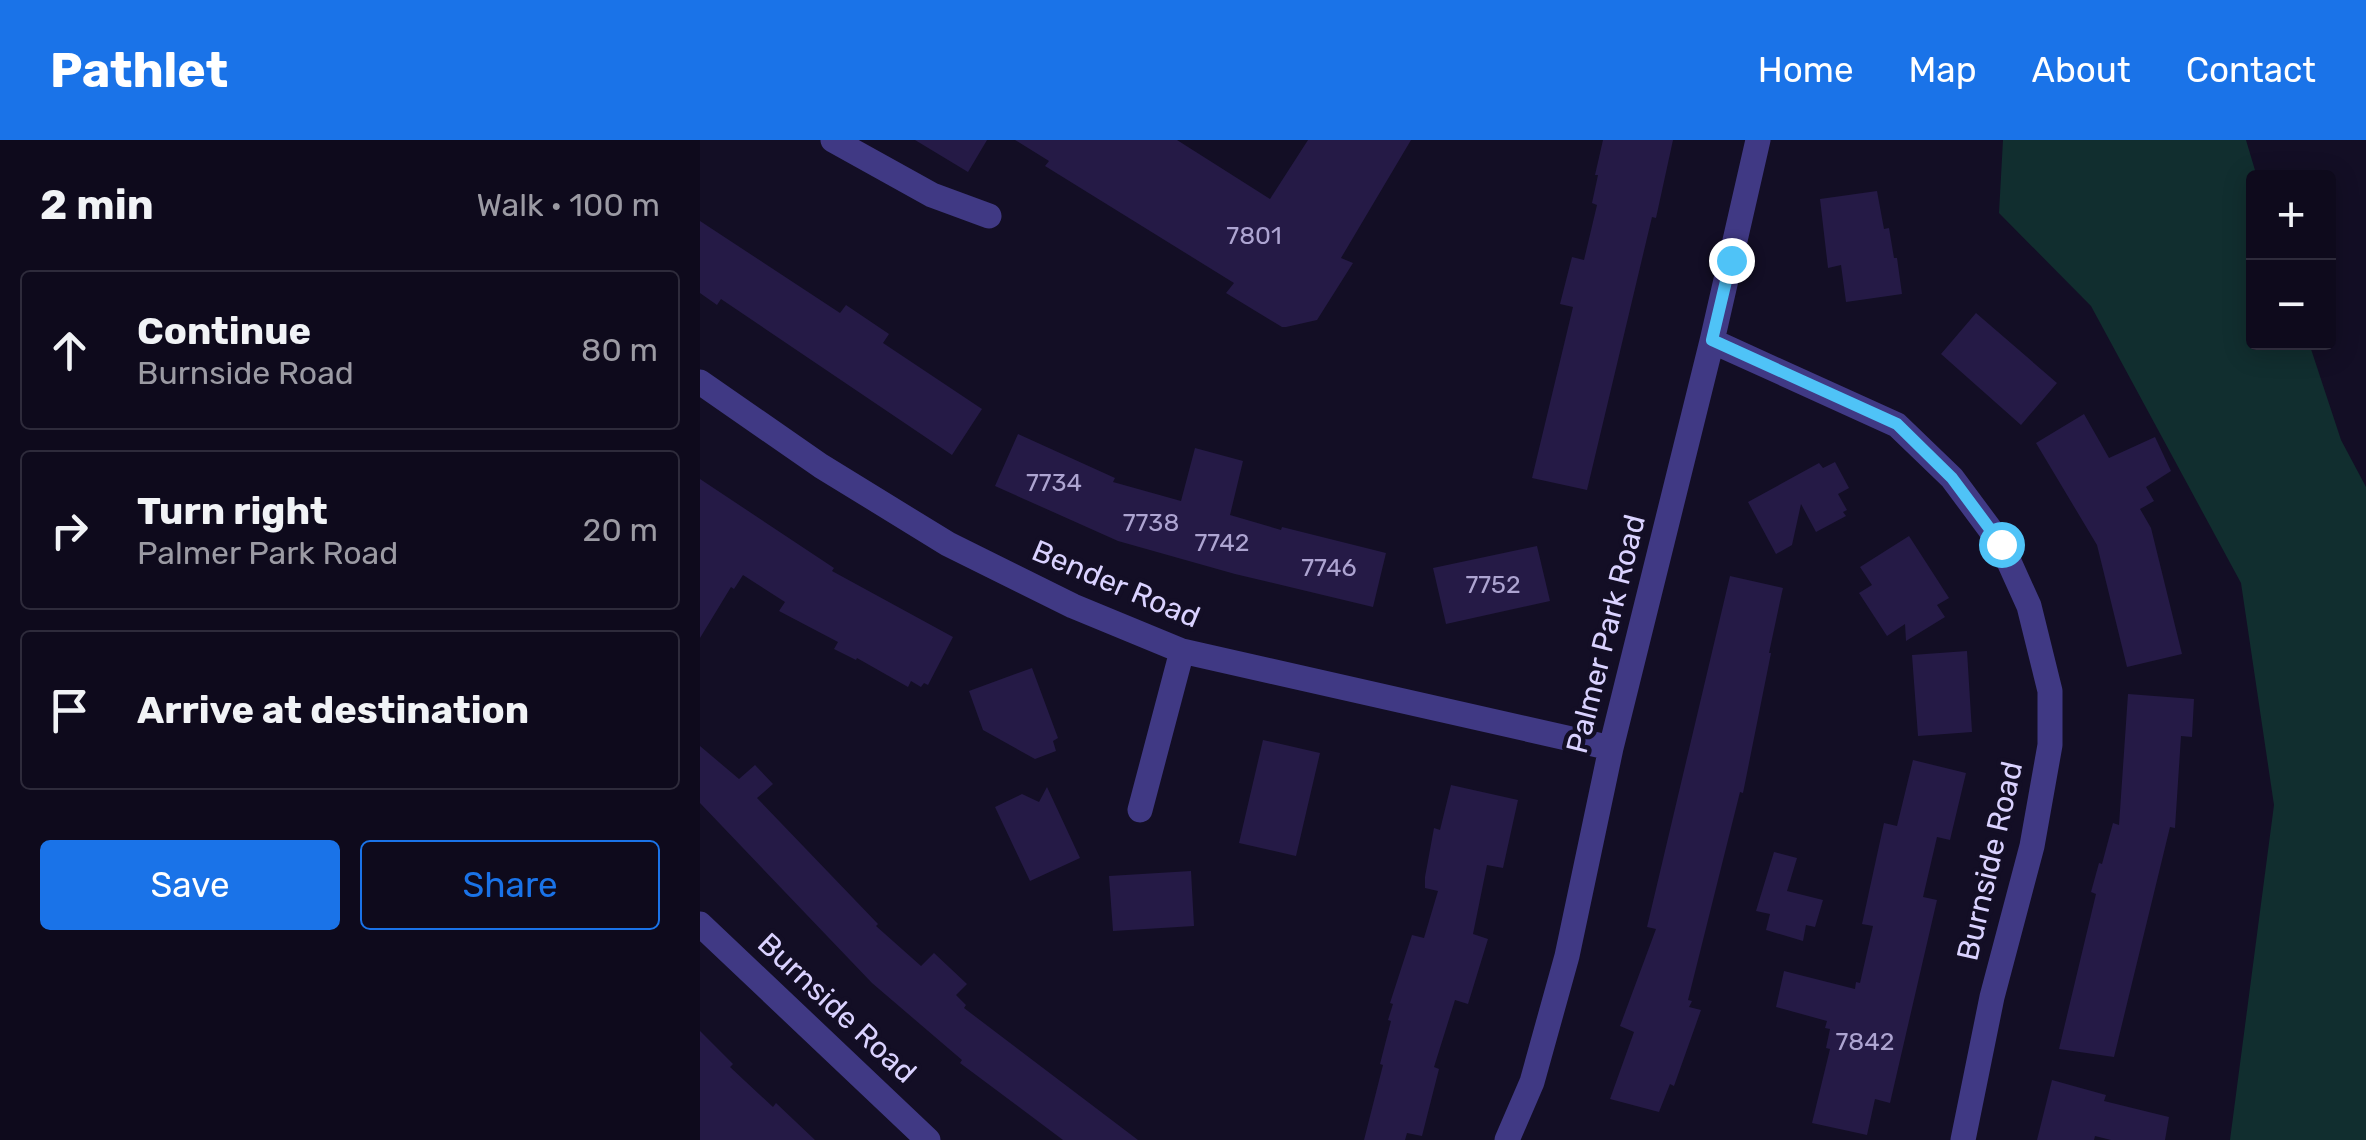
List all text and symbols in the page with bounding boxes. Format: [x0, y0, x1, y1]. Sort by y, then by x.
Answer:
text: Pathlet [50, 42, 228, 99]
text: Home [1758, 49, 1854, 91]
text: Map [1909, 49, 1977, 91]
text: About [2032, 49, 2131, 91]
text: Contact [2186, 49, 2316, 91]
map controls [2246, 170, 2336, 350]
button: + [2246, 170, 2336, 260]
text: 2 min [40, 180, 154, 230]
text: Walk · 100 m [477, 186, 660, 224]
house number: 7801 [1226, 221, 1282, 250]
route end [1709, 238, 1755, 284]
button: − [2246, 260, 2336, 350]
text: Continue [137, 308, 311, 354]
icon: ahead [42, 323, 97, 378]
text: 80 m [581, 331, 658, 369]
text: Burnside Road [137, 354, 354, 392]
house number: 7734 [1026, 468, 1082, 497]
text: Turn right [137, 488, 328, 534]
icon: right [42, 503, 97, 558]
house number: 7738 [1123, 508, 1179, 537]
text: 20 m [583, 511, 658, 549]
street label: Palmer Park Road [1559, 511, 1653, 757]
route start [1979, 522, 2025, 568]
house number: 7742 [1195, 528, 1250, 557]
street label: Bender Road [1027, 532, 1205, 636]
text: Palmer Park Road [137, 534, 398, 572]
house number: 7746 [1301, 553, 1357, 582]
house number: 7752 [1465, 570, 1521, 599]
icon: arrive [42, 683, 97, 738]
text: Arrive at destination [137, 687, 529, 733]
street label: Burnside Road [1950, 758, 2030, 964]
button: Save [40, 840, 340, 930]
button: Share [360, 840, 660, 930]
street label: Burnside Road [750, 925, 924, 1091]
house number: 7842 [1836, 1027, 1894, 1056]

